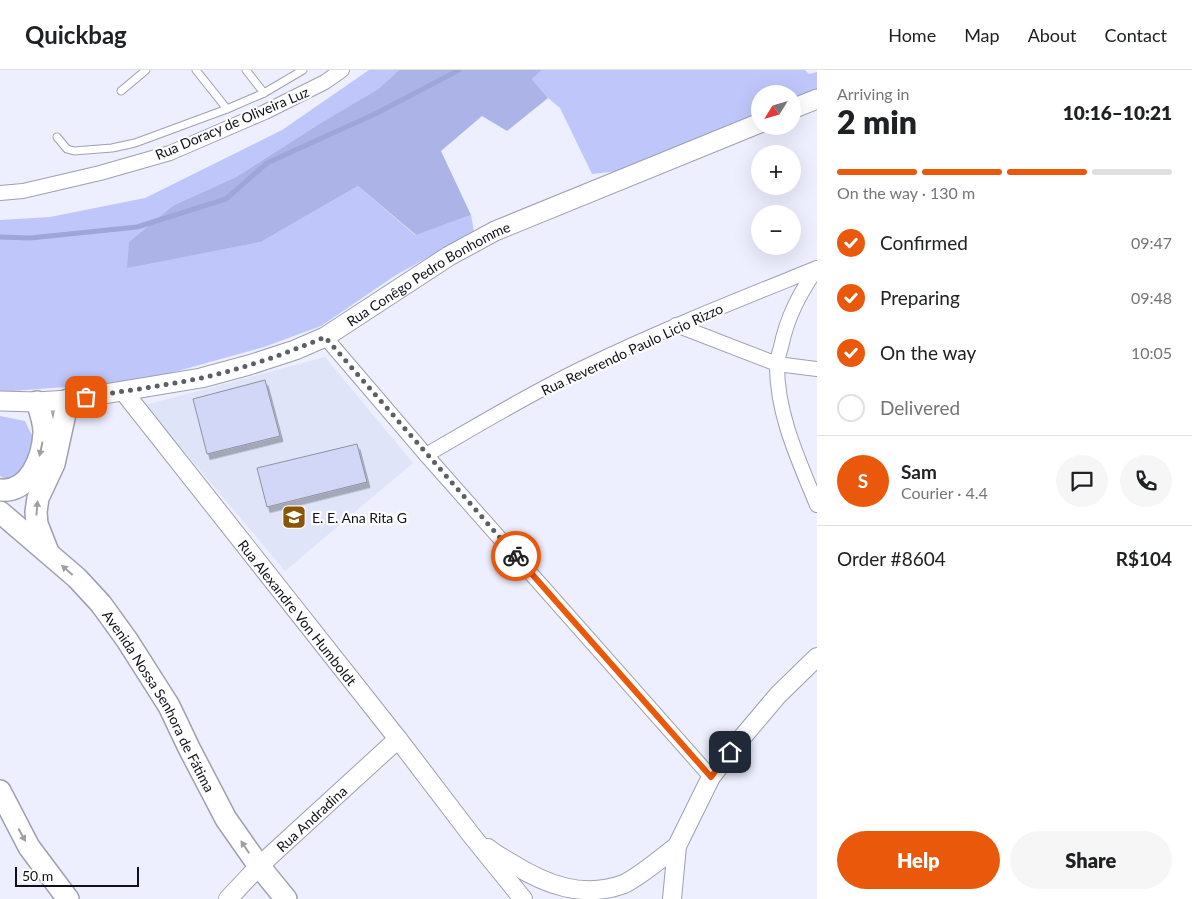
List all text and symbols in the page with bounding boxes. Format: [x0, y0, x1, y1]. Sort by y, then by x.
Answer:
text: Quickbag [25, 20, 127, 49]
text: Home [888, 24, 936, 46]
text: Map [964, 24, 1000, 46]
text: About [1028, 24, 1077, 46]
text: Contact [1105, 24, 1167, 46]
street label: Rua Doracy de Oliveira Luz [153, 83, 311, 163]
text: Arriving in [837, 84, 910, 103]
north arrow [751, 85, 801, 135]
map controls [751, 85, 801, 255]
text: 10:16–10:21 [1063, 101, 1172, 124]
text: 2 min [837, 102, 917, 141]
button: + [751, 145, 801, 195]
text: On the way · 130 m [837, 183, 975, 202]
button: − [751, 205, 801, 255]
street label: Rua Conêgo Pedro Bonhomme [343, 217, 512, 329]
icon: check [837, 229, 865, 257]
text: Confirmed [880, 231, 968, 254]
text: 09:47 [1131, 233, 1172, 252]
icon: check [837, 284, 865, 312]
text: Preparing [880, 286, 960, 309]
text: 09:48 [1131, 288, 1172, 307]
street label: Rua Reverendo Paulo Licio Rizzo [538, 299, 726, 399]
icon: check [837, 339, 865, 367]
text: On the way [880, 341, 976, 364]
text: 10:05 [1131, 343, 1172, 362]
pin [65, 376, 107, 418]
icon: bag [72, 383, 100, 411]
text: Delivered [880, 396, 960, 419]
one-way arrow [37, 442, 45, 457]
button: chat [1056, 455, 1108, 507]
button: phone [1120, 455, 1172, 507]
text: Sam [901, 460, 937, 483]
text: S [858, 469, 868, 492]
text: Courier · 4.4 [901, 483, 988, 502]
one-way arrow [34, 500, 42, 516]
school or university icon: E. E. Ana Rita G [281, 504, 307, 530]
place label: E. E. Ana Rita G [312, 509, 407, 526]
courier [491, 531, 541, 581]
street label: Rua Alexandre Von Humboldt [235, 536, 361, 689]
icon: bike [502, 542, 530, 570]
text: Order #8604 [837, 547, 946, 570]
text: R$104 [1116, 547, 1172, 570]
one-way arrow [61, 564, 73, 576]
street label: Avenida Nossa Senhora de Fátima [100, 607, 219, 795]
pin [709, 731, 751, 773]
icon: home [716, 738, 744, 766]
street label: Rua Andradina [272, 782, 350, 855]
one-way arrow [18, 827, 26, 842]
button: Help [837, 831, 1000, 889]
button: Share [1010, 831, 1172, 889]
one-way arrow [240, 840, 250, 854]
scale bar [15, 864, 139, 887]
text: 50 m [22, 867, 53, 884]

